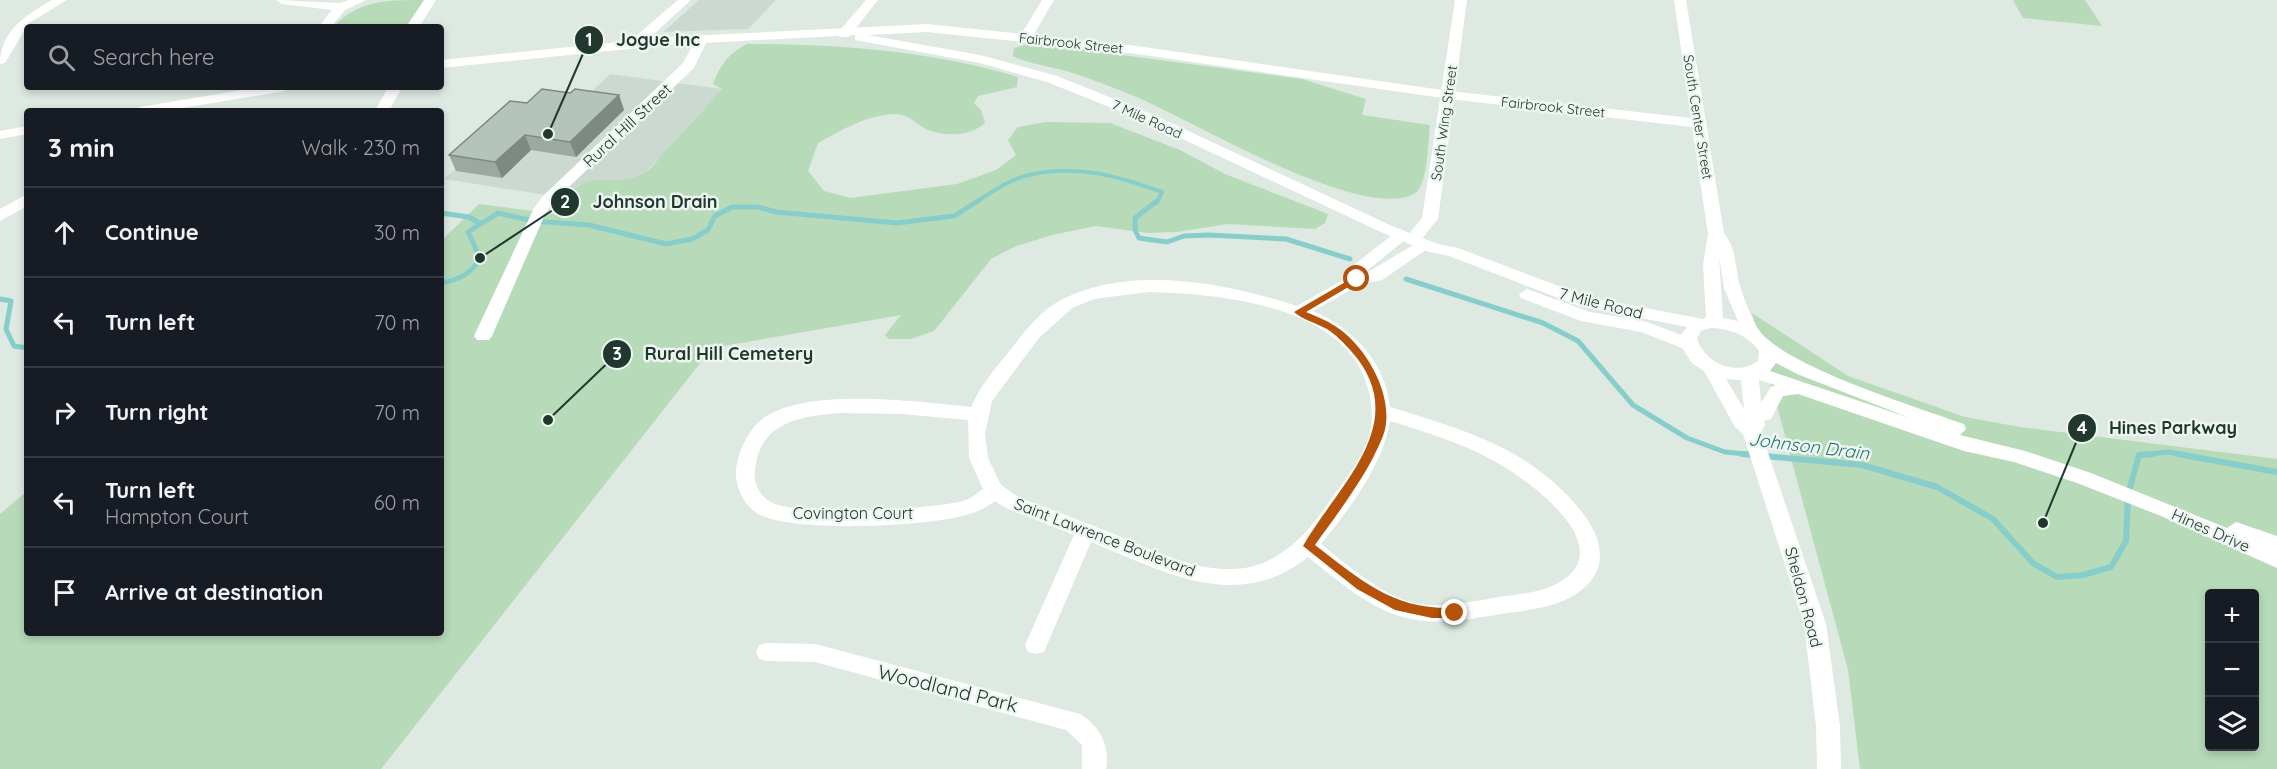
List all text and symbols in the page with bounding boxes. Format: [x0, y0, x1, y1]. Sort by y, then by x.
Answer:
callout: Jogue Inc [574, 22, 711, 58]
search box [24, 24, 444, 90]
text: 1 [585, 28, 593, 51]
text: Jogue Inc [616, 28, 700, 51]
street label: Fairbrook Street [1018, 29, 1124, 57]
icon: search [45, 41, 78, 74]
text: Search here [93, 43, 214, 71]
street label: South Center Street [1679, 53, 1717, 181]
street label: South Wing Street [1427, 64, 1461, 182]
street label: Rural Hill Street [579, 79, 675, 171]
street label: Fairbrook Street [1500, 93, 1606, 121]
street label: 7 Mile Road [1109, 96, 1185, 142]
text: 3 min [48, 131, 115, 164]
text: Walk · 230 m [301, 135, 420, 160]
callout: Johnson Drain [550, 184, 729, 220]
text: 2 [560, 190, 570, 213]
text: Johnson Drain [593, 190, 717, 213]
icon: ahead [48, 216, 81, 249]
text: Continue [105, 218, 199, 246]
text: 30 m [374, 220, 420, 245]
route start [1343, 265, 1369, 291]
street label: 7 Mile Road [1557, 283, 1645, 323]
icon: left [48, 306, 81, 339]
text: Turn left [105, 308, 195, 336]
text: 70 m [374, 310, 420, 335]
callout: Rural Hill Cemetery [602, 336, 825, 372]
text: 3 [612, 342, 622, 365]
text: Rural Hill Cemetery [645, 342, 813, 365]
icon: right [48, 396, 81, 429]
text: Turn right [105, 398, 209, 426]
text: 70 m [374, 400, 420, 425]
callout: Hines Parkway [2067, 410, 2249, 446]
text: 4 [2077, 416, 2088, 439]
text: Hines Parkway [2109, 416, 2237, 439]
water label: Johnson Drain [1747, 427, 1871, 465]
text: Turn left [105, 476, 195, 504]
icon: left [48, 486, 81, 519]
text: 60 m [374, 490, 420, 515]
street label: Saint Lawrence Boulevard [1012, 493, 1198, 581]
street label: Covington Court [793, 503, 913, 523]
text: Hampton Court [105, 504, 249, 529]
street label: Hines Drive [2169, 504, 2253, 556]
street label: Sheldon Road [1781, 545, 1827, 649]
icon: arrive [48, 576, 81, 609]
text: Arrive at destination [105, 578, 323, 606]
map controls [2205, 589, 2259, 751]
button: + [2205, 589, 2259, 643]
route end [1441, 599, 1467, 625]
button: − [2205, 643, 2259, 697]
street label: Woodland Park [875, 659, 1021, 717]
button: layers [2205, 697, 2259, 751]

